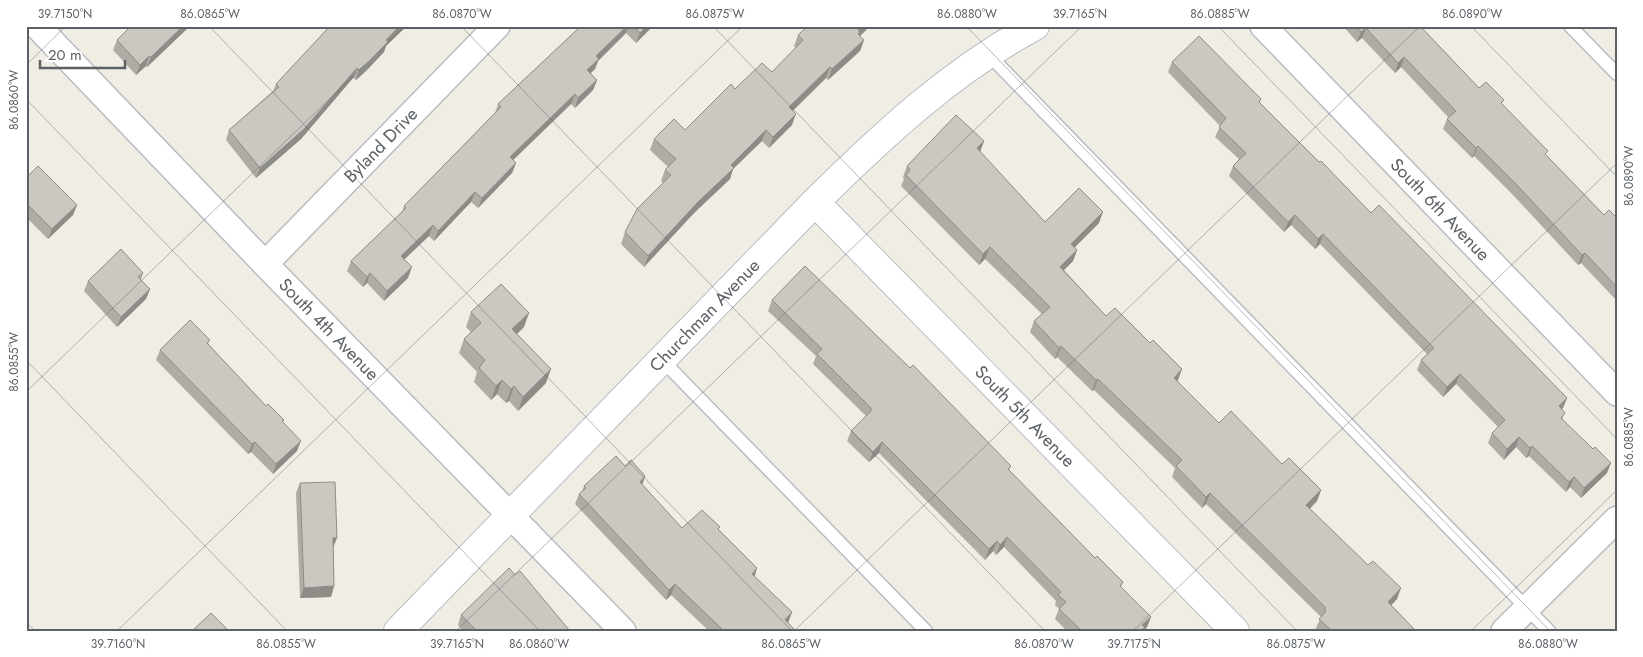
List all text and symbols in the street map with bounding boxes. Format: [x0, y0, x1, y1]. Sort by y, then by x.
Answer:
text: 39.7150°N [38, 5, 92, 23]
text: 86.0865°W [180, 5, 240, 23]
text: 86.0870°W [432, 5, 492, 23]
text: 86.0875°W [686, 5, 745, 23]
text: 86.0880°W [937, 5, 997, 23]
text: 39.7165°N [1053, 5, 1107, 23]
text: 86.0885°W [1190, 5, 1250, 23]
text: 86.0890°W [1442, 5, 1502, 23]
scale bar [40, 38, 125, 70]
text: 20 m [48, 44, 82, 66]
text: 86.0860°W [5, 70, 23, 130]
street label: Byland Drive [338, 102, 424, 189]
text: 86.0890°W [1620, 146, 1638, 206]
street label: South 6th Avenue [1384, 152, 1496, 267]
street label: Churchman Avenue [643, 253, 766, 378]
street label: South 4th Avenue [273, 272, 385, 387]
text: 86.0855°W [5, 332, 23, 392]
street label: South 5th Avenue [969, 359, 1081, 473]
text: 86.0885°W [1620, 407, 1638, 467]
text: 39.7160°N [91, 635, 145, 653]
text: 86.0855°W [256, 635, 316, 653]
text: 39.7165°N [430, 635, 484, 653]
text: 86.0860°W [509, 635, 569, 653]
text: 86.0865°W [761, 635, 821, 653]
text: 86.0870°W [1014, 635, 1074, 653]
text: 39.7175°N [1107, 635, 1161, 653]
text: 86.0875°W [1267, 635, 1326, 653]
text: 86.0880°W [1518, 635, 1578, 653]

